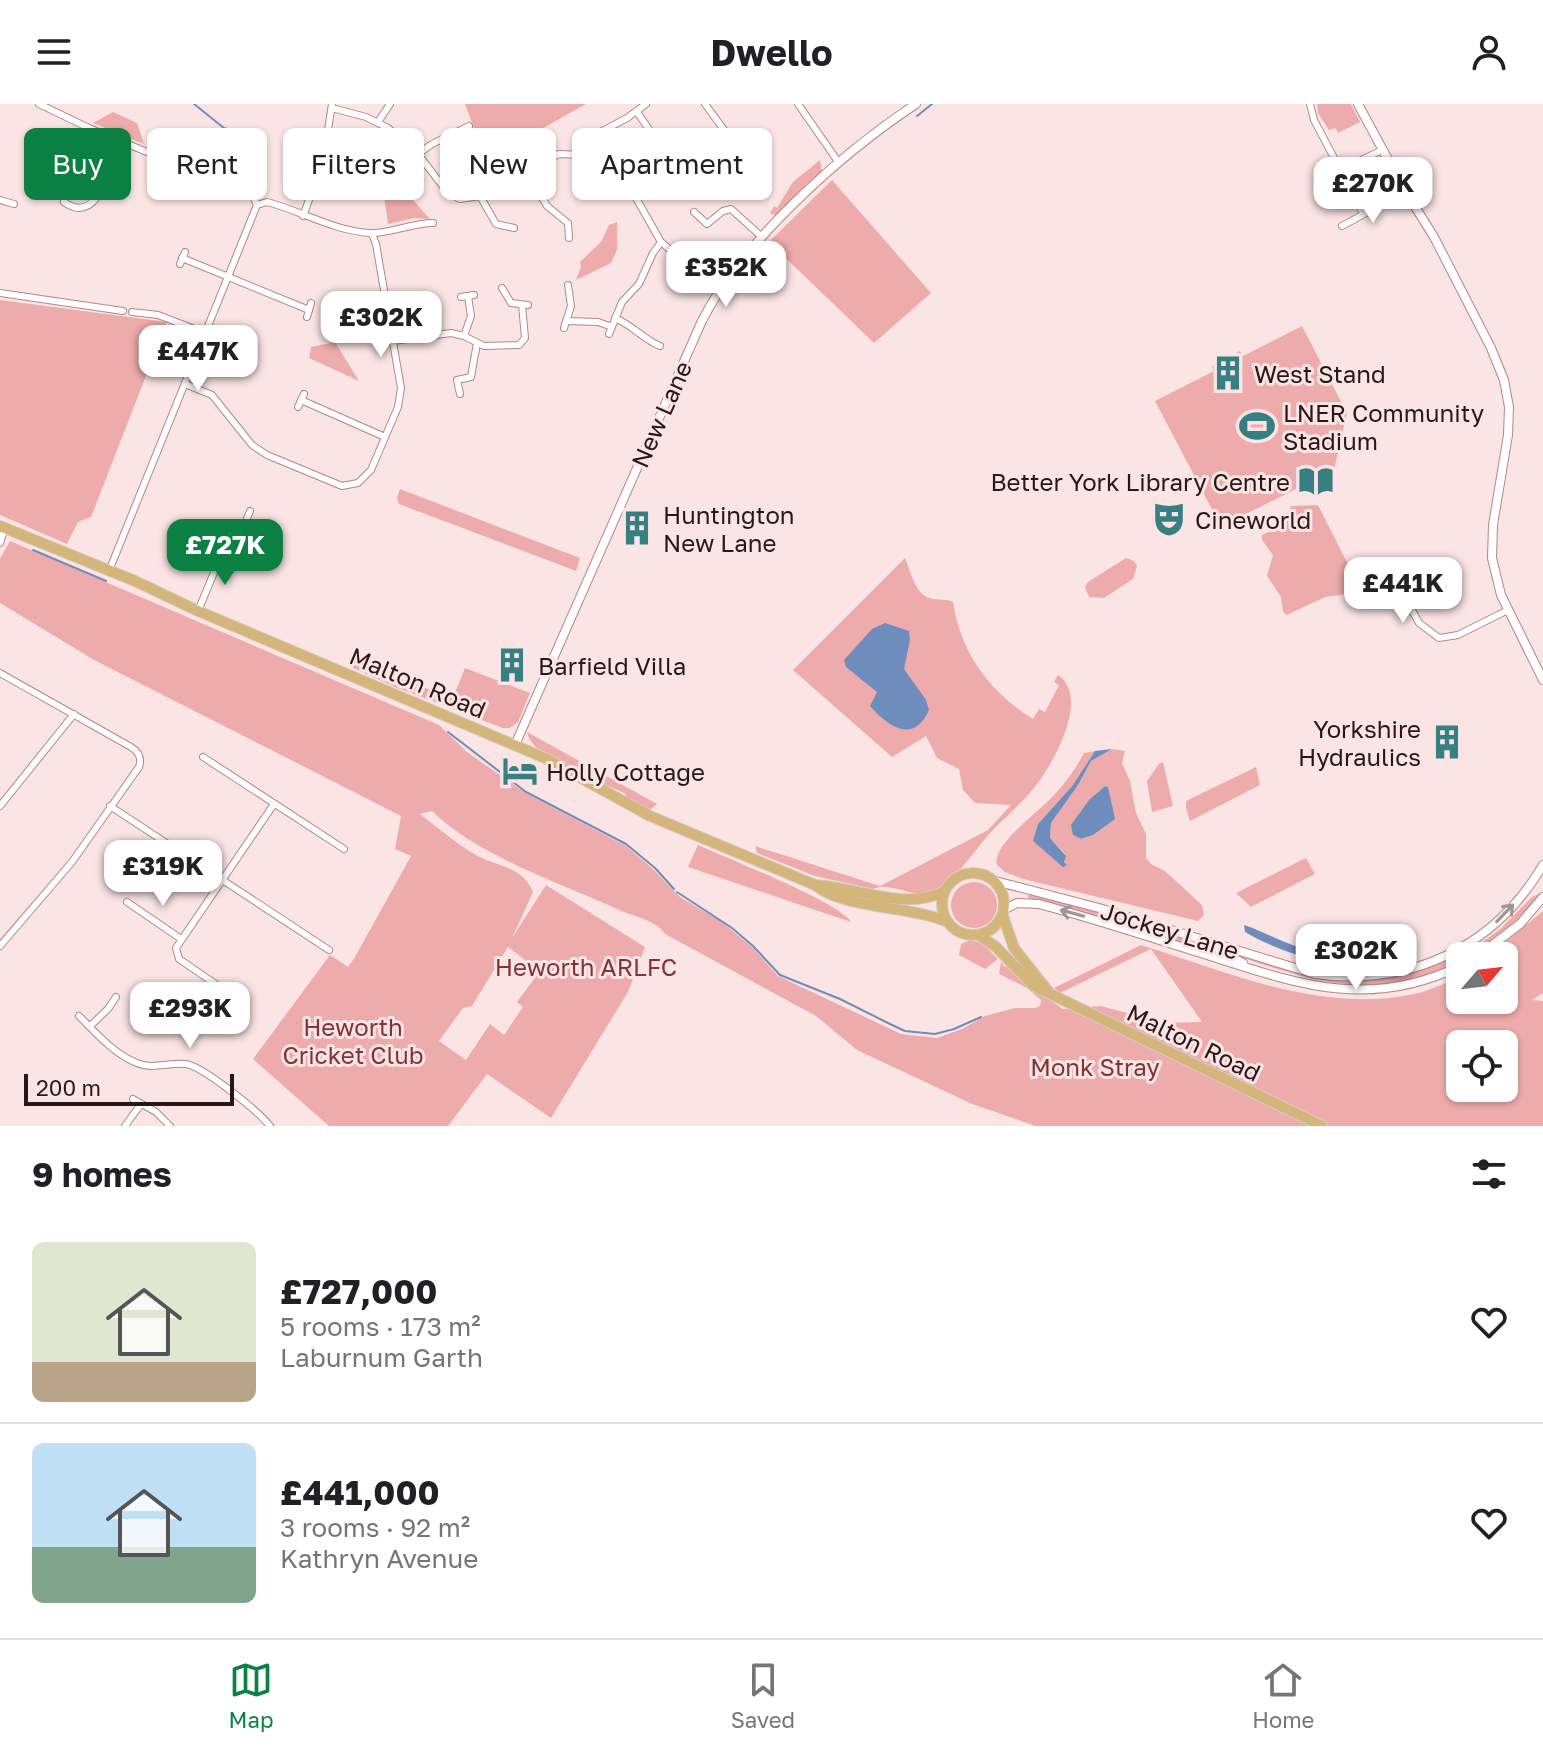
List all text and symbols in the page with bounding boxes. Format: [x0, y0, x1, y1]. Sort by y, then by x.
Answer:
icon: menu [32, 30, 76, 74]
icon: person [1467, 30, 1511, 74]
text: Dwello [710, 31, 833, 74]
chip: Buy [24, 128, 131, 200]
chip: Rent [147, 128, 267, 200]
chip: Filters [283, 128, 424, 200]
chip: New [440, 128, 556, 200]
chip: Apartment [572, 128, 772, 200]
pin: £270K [1317, 157, 1429, 225]
text: £270K [1332, 167, 1414, 198]
pin: £352K [670, 241, 782, 309]
text: £352K [684, 251, 768, 282]
pin: £302K [325, 291, 437, 359]
text: £302K [339, 301, 423, 332]
pin: £447K [142, 325, 254, 393]
text: £447K [157, 335, 239, 366]
building icon: West Stand [1209, 354, 1247, 392]
street label: New Lane [625, 356, 697, 472]
place label: West Stand [1254, 359, 1386, 388]
place label: LNER Community Stadium [1283, 398, 1484, 455]
sports icon: LNER Community Stadium [1238, 407, 1276, 445]
library icon: Better York Library Centre [1297, 462, 1335, 500]
place label: Better York Library Centre [991, 467, 1290, 496]
place label: Huntington New Lane [663, 500, 795, 557]
theatre icon: Cineworld [1150, 500, 1188, 538]
place label: Cineworld [1195, 505, 1311, 534]
building icon: Huntington New Lane [618, 509, 656, 547]
pin: £727K [169, 519, 281, 587]
text: £727K [185, 529, 265, 560]
pin: £441K [1347, 557, 1459, 625]
text: £441K [1362, 567, 1444, 598]
street label: Malton Road [346, 640, 490, 724]
building icon: Barfield Villa [493, 646, 531, 684]
place label: Barfield Villa [538, 651, 686, 680]
place label: Yorkshire Hydraulics [1298, 714, 1421, 771]
building icon: Yorkshire Hydraulics [1428, 723, 1466, 761]
hotel icon: Holly Cottage [501, 752, 539, 790]
place label: Holly Cottage [546, 757, 705, 786]
pin: £319K [107, 840, 219, 908]
text: £319K [122, 850, 204, 881]
street label: Jockey Lane [1097, 895, 1243, 965]
one-way arrow [1495, 903, 1514, 923]
one-way arrow [1060, 905, 1086, 920]
pin: £302K [1300, 924, 1412, 992]
text: £302K [1314, 934, 1398, 965]
north arrow [1446, 942, 1518, 1014]
map controls [1446, 942, 1518, 1102]
park label: Heworth ARLFC [495, 952, 677, 981]
pin: £293K [134, 982, 246, 1050]
text: £293K [148, 992, 232, 1023]
street label: Malton Road [1122, 997, 1266, 1087]
park label: Heworth Cricket Club [282, 1012, 424, 1069]
button: locate [1446, 1030, 1518, 1102]
park label: Monk Stray [1030, 1052, 1160, 1081]
scale bar [24, 1070, 234, 1106]
text: 200 m [36, 1074, 101, 1101]
icon: filters [1467, 1152, 1511, 1196]
text: 9 homes [32, 1154, 172, 1194]
text: £727,000 [280, 1271, 437, 1311]
icon: home [96, 1274, 192, 1370]
icon: heart [1467, 1300, 1511, 1344]
text: 5 rooms · 173 m² [280, 1311, 481, 1342]
text: Laburnum Garth [280, 1342, 483, 1373]
text: £441,000 [280, 1472, 440, 1512]
icon: home [96, 1475, 192, 1571]
icon: heart [1467, 1501, 1511, 1545]
text: 3 rooms · 92 m² [280, 1512, 470, 1543]
text: Kathryn Avenue [280, 1543, 478, 1574]
tab: Map [229, 1658, 274, 1733]
tab: Saved [731, 1658, 795, 1733]
tab: Home [1252, 1658, 1314, 1733]

